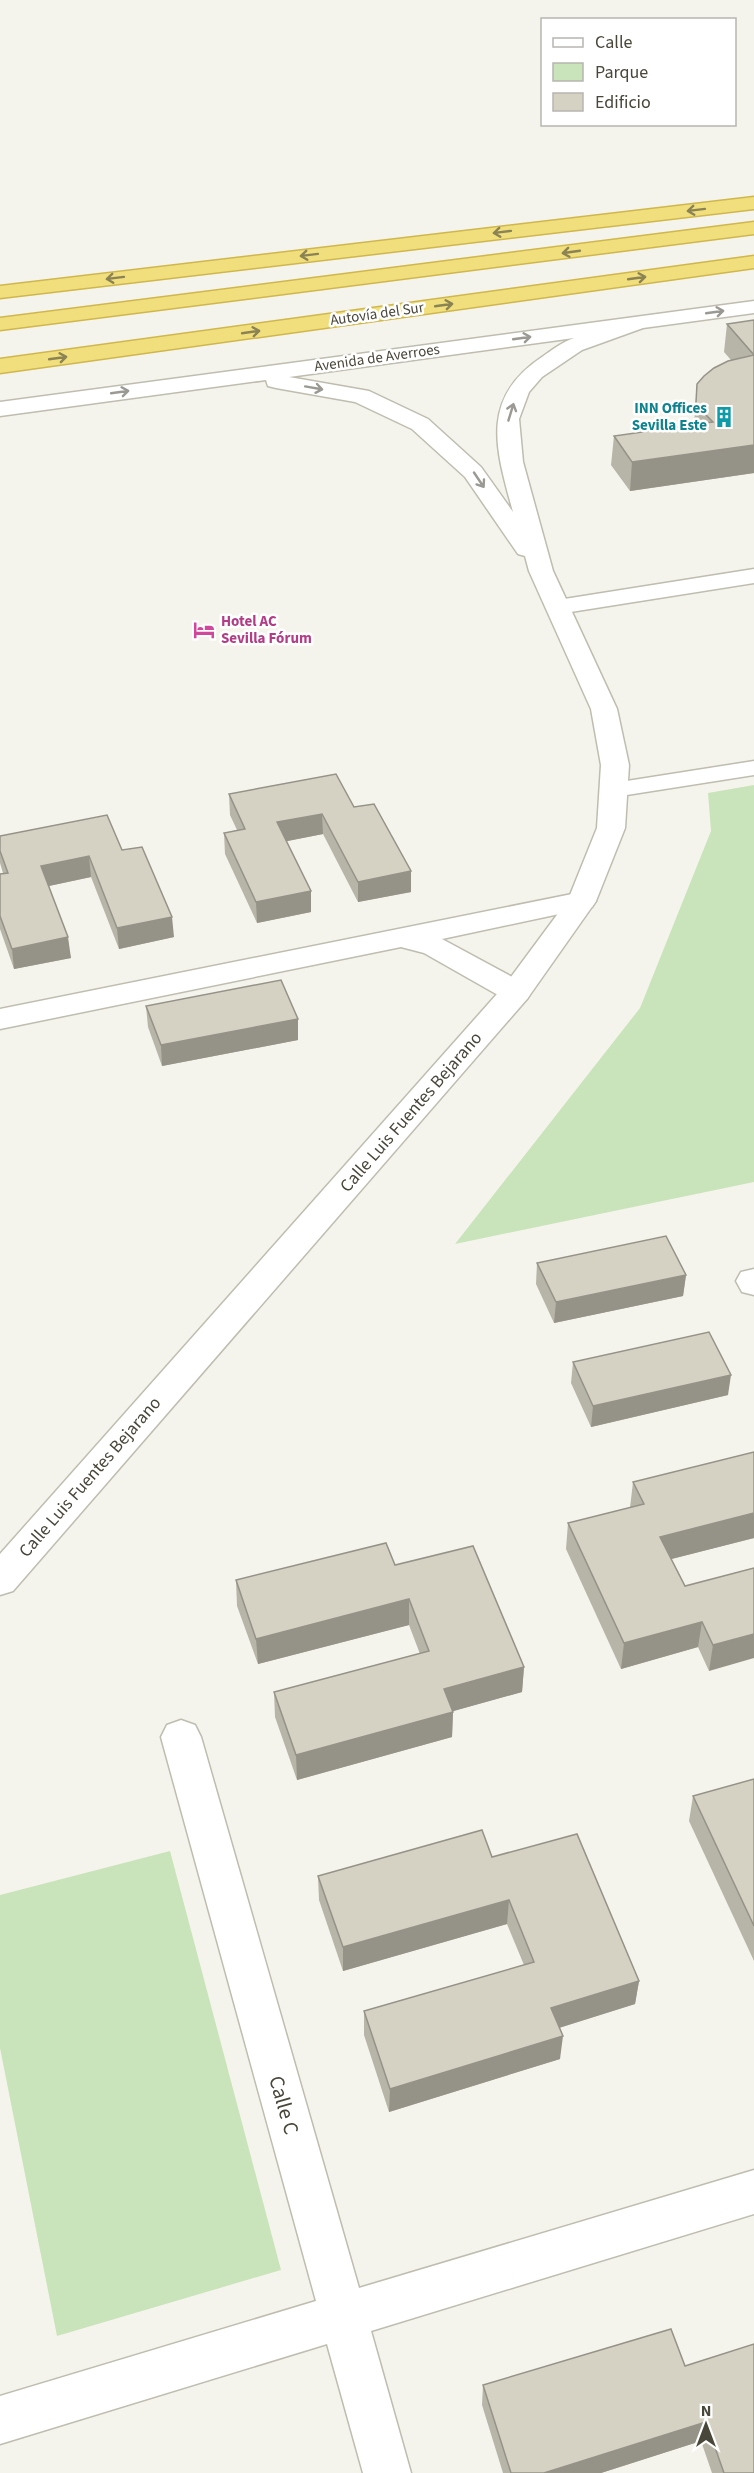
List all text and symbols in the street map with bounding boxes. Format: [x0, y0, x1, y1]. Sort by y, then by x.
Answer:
legend [541, 18, 736, 126]
text: Calle [595, 30, 633, 55]
text: Parque [595, 60, 648, 85]
text: Edificio [595, 90, 651, 115]
one-way arrow [686, 205, 706, 216]
one-way arrow [493, 227, 513, 238]
one-way arrow [562, 247, 581, 258]
one-way arrow [299, 250, 319, 261]
one-way arrow [105, 273, 125, 284]
one-way arrow [627, 273, 647, 284]
street label: Autovía del Sur [329, 297, 426, 331]
one-way arrow [434, 299, 454, 310]
one-way arrow [705, 307, 724, 318]
one-way arrow [241, 326, 261, 337]
one-way arrow [511, 333, 531, 344]
street label: Avenida de Averroes [313, 339, 441, 377]
one-way arrow [48, 353, 67, 364]
one-way arrow [304, 383, 324, 394]
one-way arrow [110, 387, 130, 398]
place label: INN Offices Sevilla Este [632, 398, 707, 436]
one-way arrow [506, 403, 517, 422]
building icon: INN Offices Sevilla Este [712, 405, 736, 429]
one-way arrow [473, 472, 486, 489]
place label: Hotel AC Sevilla Fórum [221, 611, 312, 649]
hotel icon: Hotel AC Sevilla Fórum [192, 618, 216, 642]
street label: Calle Luis Fuentes Bejarano [334, 1026, 488, 1198]
street label: Calle Luis Fuentes Bejarano [13, 1391, 167, 1563]
street label: Calle C [261, 2072, 307, 2138]
north arrow [676, 2395, 736, 2455]
text: N [701, 2400, 711, 2422]

